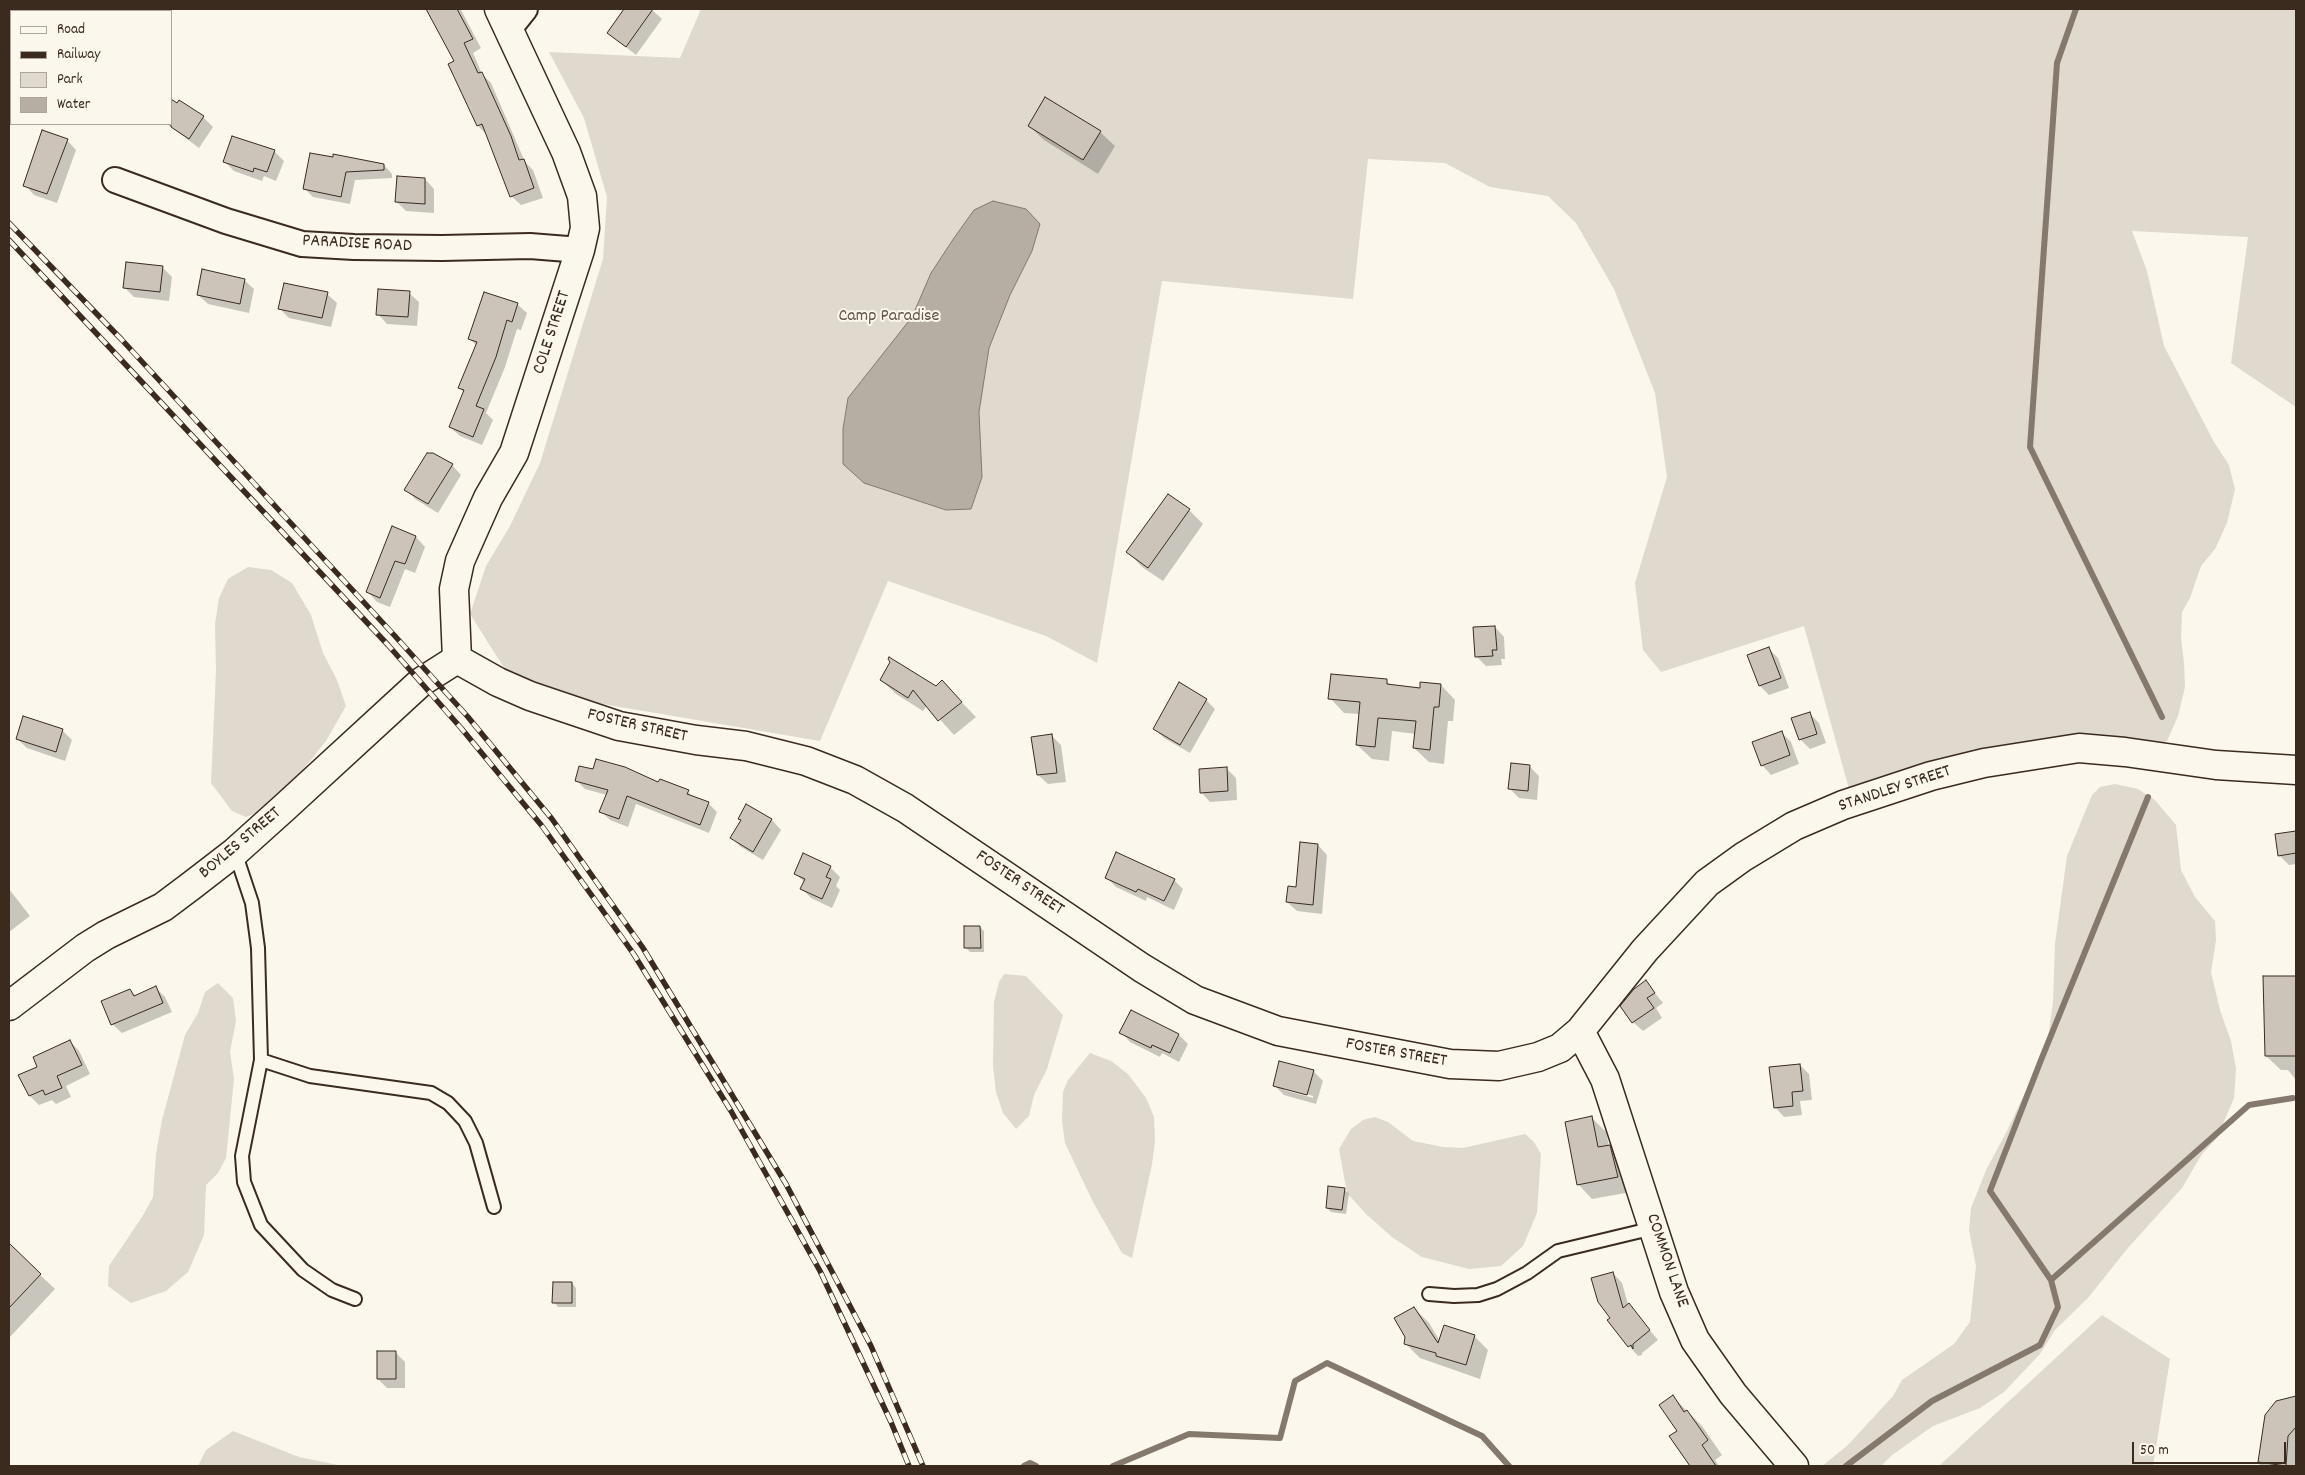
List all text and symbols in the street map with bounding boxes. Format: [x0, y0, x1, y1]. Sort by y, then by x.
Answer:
legend [10, 10, 172, 125]
text: Road [57, 19, 85, 41]
text: Railway [57, 44, 100, 66]
text: Park [57, 69, 83, 91]
text: Water [57, 94, 90, 116]
street label: PARADISE ROAD [302, 231, 412, 259]
street label: COLE STREET [529, 289, 577, 377]
park label: Camp Paradise [838, 307, 940, 329]
street label: FOSTER STREET [585, 705, 689, 749]
street label: STANDLEY STREET [1836, 762, 1954, 818]
street label: BOYLES STREET [196, 803, 286, 885]
street label: FOSTER STREET [971, 847, 1067, 921]
street label: FOSTER STREET [1344, 1035, 1448, 1073]
street label: COMMON LANE [1640, 1211, 1692, 1311]
scale bar [2135, 1432, 2289, 1464]
text: 50 m [2140, 1440, 2169, 1462]

